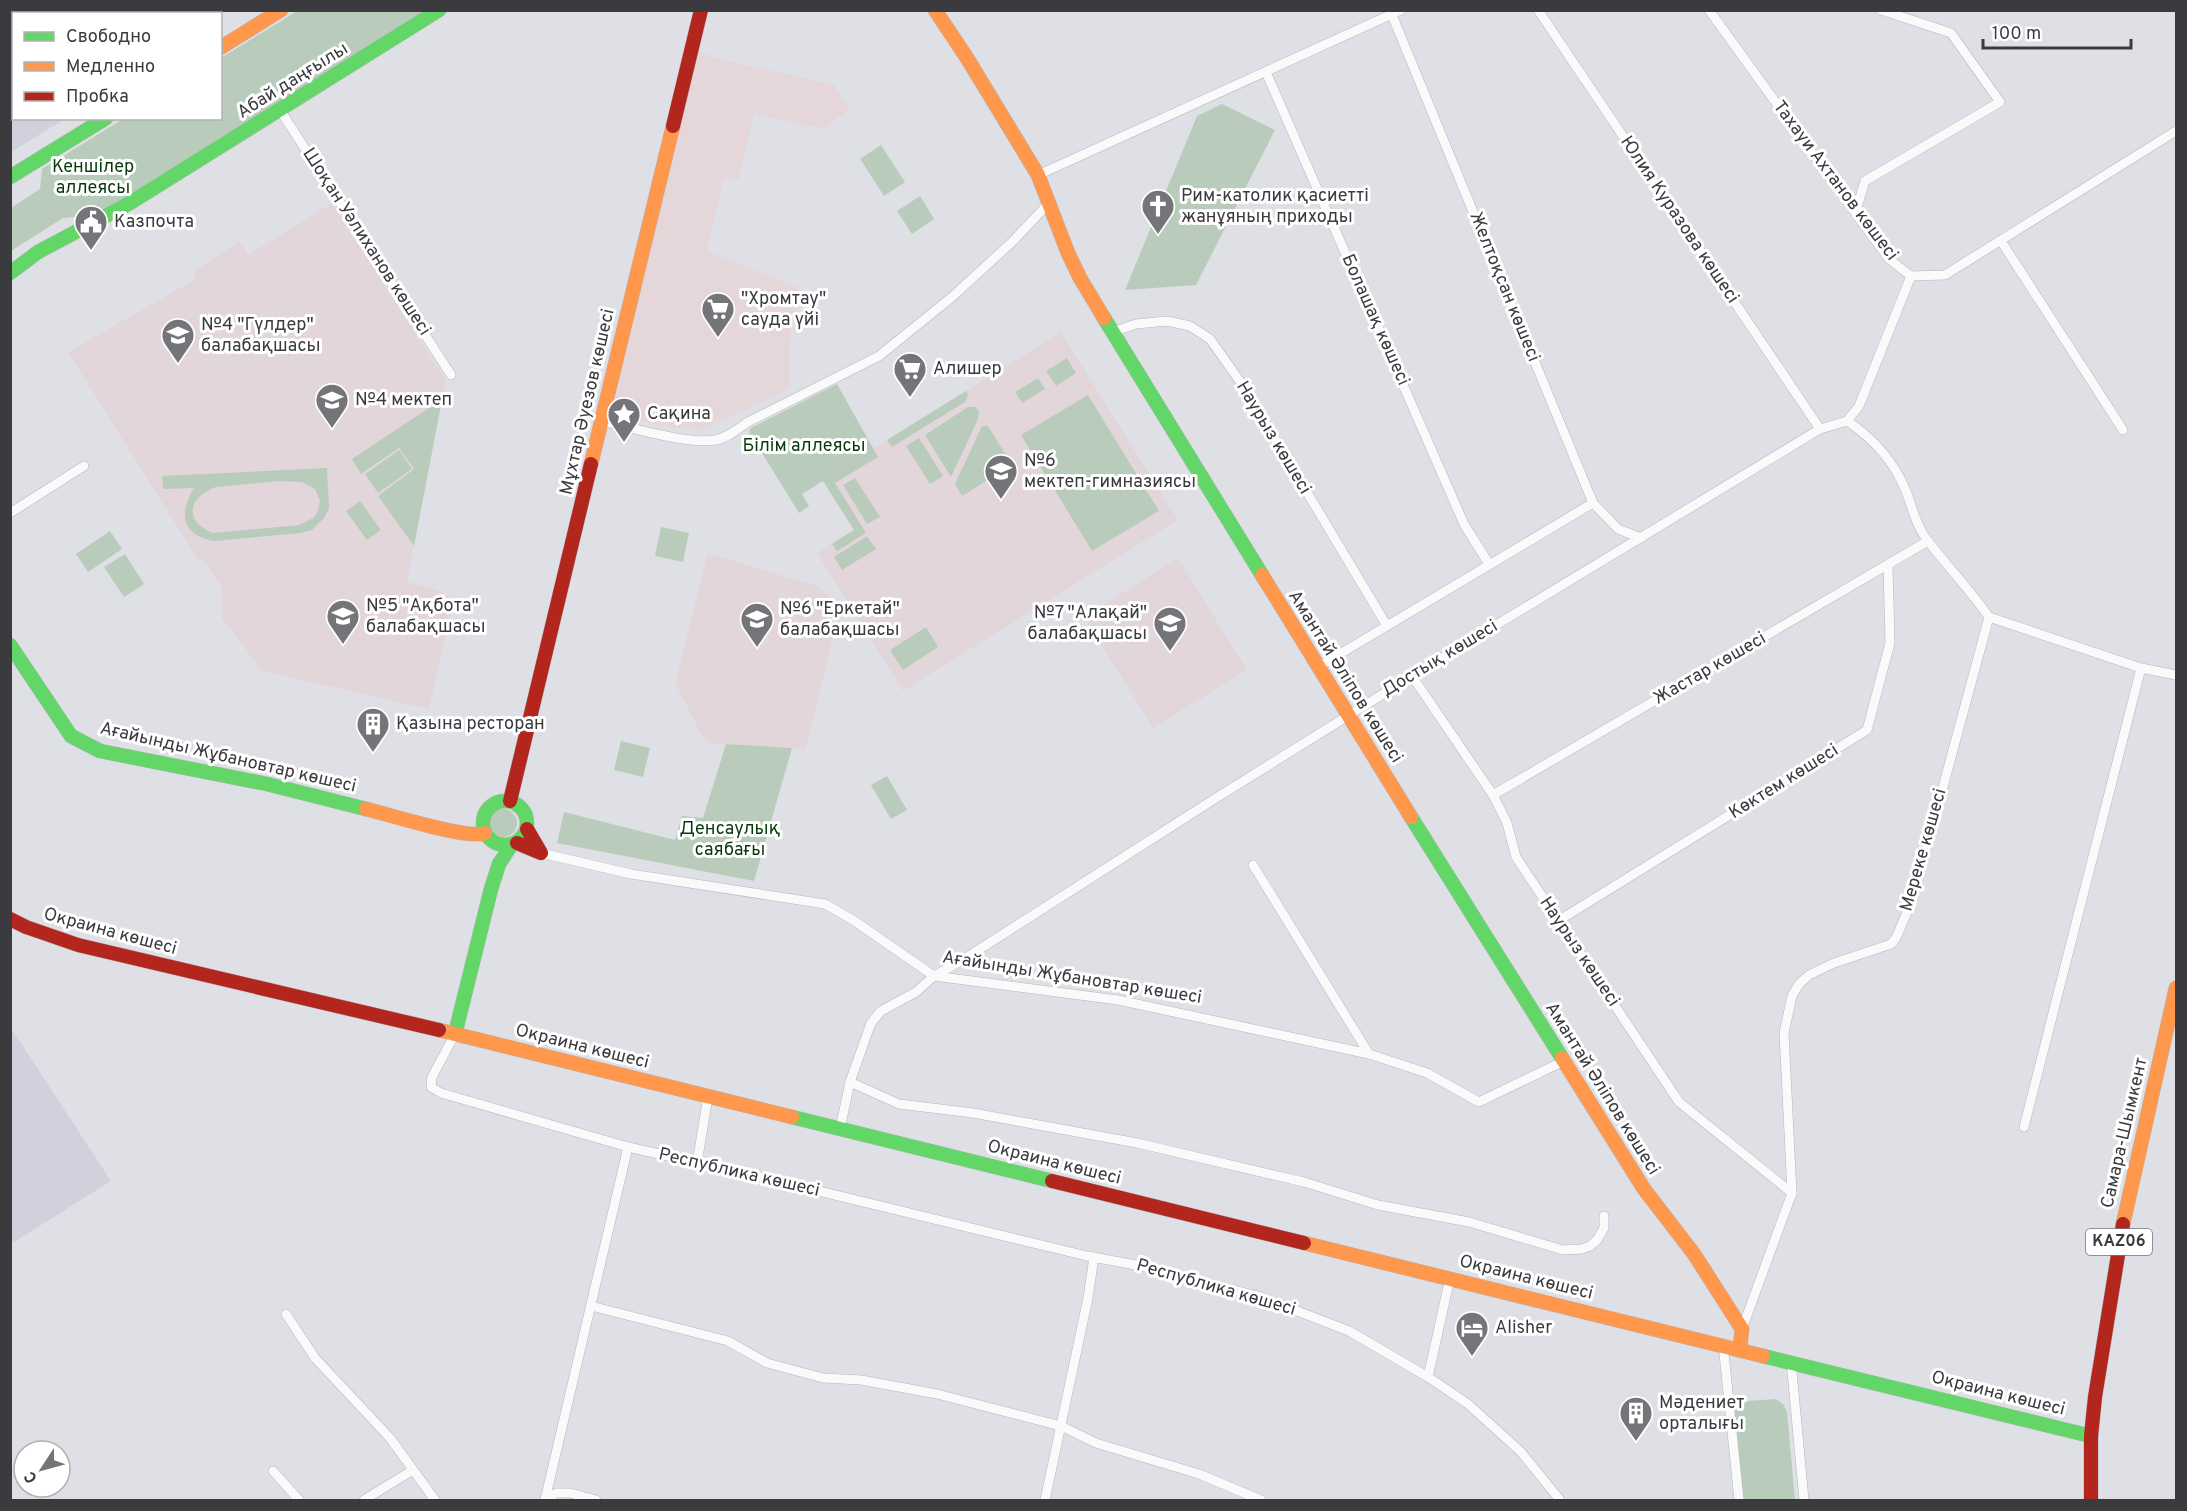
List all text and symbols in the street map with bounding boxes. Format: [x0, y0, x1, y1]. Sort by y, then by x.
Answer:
legend [12, 12, 222, 120]
scale bar [1983, 12, 2132, 50]
text: 100 m [1992, 23, 2041, 46]
text: Свободно [66, 26, 151, 49]
street label: Абай даңғылы [233, 38, 353, 124]
text: Медленно [66, 56, 155, 79]
text: Пробка [66, 86, 129, 109]
street label: Тахауи Ахтанов көшесі [1767, 96, 1903, 266]
street label: Юлия Куразова көшесі [1614, 132, 1744, 308]
street label: Шоқан Уәлиханов көшесі [297, 144, 435, 340]
park label: Кеншілер аллеясы [52, 156, 134, 200]
place label: Рим-католик қасиетті жанұяның приходы [1181, 185, 1369, 229]
church icon: Рим-католик қасиетті жанұяның приходы [1140, 188, 1176, 235]
public building icon: Казпочта [73, 204, 109, 251]
street label: Желтоқсан көшесі [1463, 209, 1545, 365]
place label: Казпочта [114, 211, 194, 234]
street label: Болашақ көшесі [1336, 251, 1414, 389]
place label: "Хромтау" сауда үйі [741, 288, 826, 332]
supermarket icon: "Хромтау" сауда үйі [700, 291, 736, 338]
street label: Мұхтар Әуезов көшесі [555, 307, 621, 497]
place label: №4 "Гүлдер" балабақшасы [201, 314, 320, 358]
school or university icon: №4 "Гүлдер" балабақшасы [160, 317, 196, 364]
supermarket icon: Алишер [892, 351, 928, 398]
place label: Алишер [933, 358, 1002, 381]
street label: Наурыз көшесі [1230, 377, 1316, 499]
school or university icon: №4 мектеп [314, 382, 350, 429]
place label: №4 мектеп [355, 389, 452, 412]
place icon: Сақина [606, 396, 642, 443]
place label: Сақина [647, 403, 711, 426]
park label: Білім аллеясы [742, 435, 866, 458]
place label: №6 мектеп-гимназиясы [1024, 450, 1196, 494]
school or university icon: №6 мектеп-гимназиясы [983, 453, 1019, 500]
street label: Амантай Әліпов көшесі [1282, 586, 1408, 768]
place label: №5 "Ақбота" балабақшасы [366, 595, 485, 639]
school or university icon: №5 "Ақбота" балабақшасы [325, 598, 361, 645]
place label: №6 "Еркетай" балабақшасы [780, 598, 900, 642]
school or university icon: №6 "Еркетай" балабақшасы [739, 601, 775, 648]
place label: №7 "Алақай" балабақшасы [1028, 602, 1147, 646]
school or university icon: №7 "Алақай" балабақшасы [1152, 605, 1188, 652]
street label: Достық көшесі [1378, 615, 1502, 703]
street label: Жастар көшесі [1649, 627, 1771, 711]
building icon: Қазына ресторан [355, 706, 391, 753]
place label: Қазына ресторан [396, 713, 545, 736]
street label: Ағайынды Жұбановтар көшесі [98, 717, 358, 799]
street label: Көктем көшесі [1725, 739, 1843, 825]
street label: Мереке көшесі [1895, 786, 1953, 914]
park label: Денсаулық саябағы [680, 818, 780, 862]
street label: Наурыз көшесі [1534, 893, 1624, 1011]
street label: Окраина көшесі [41, 903, 179, 961]
street label: Ағайынды Жұбановтар көшесі [941, 946, 1203, 1010]
street label: Амантай Әліпов көшесі [1539, 998, 1665, 1180]
street label: Окраина көшесі [513, 1019, 651, 1075]
street label: Самара-Шымкент [2096, 1055, 2154, 1211]
street label: Окраина көшесі [985, 1135, 1123, 1191]
street label: Республика көшесі [656, 1143, 822, 1203]
road number: KАZ06 [2086, 1229, 2152, 1255]
street label: Окраина көшесі [1457, 1250, 1595, 1306]
street label: Республика көшесі [1134, 1254, 1298, 1322]
hotel icon: Alisher [1454, 1310, 1490, 1357]
place label: Alisher [1495, 1317, 1552, 1340]
street label: Окраина көшесі [1929, 1366, 2067, 1422]
place label: Мәдениет орталығы [1659, 1392, 1744, 1436]
building icon: Мәдениет орталығы [1618, 1395, 1654, 1442]
north arrow [12, 1439, 72, 1499]
text: С [20, 1467, 43, 1487]

